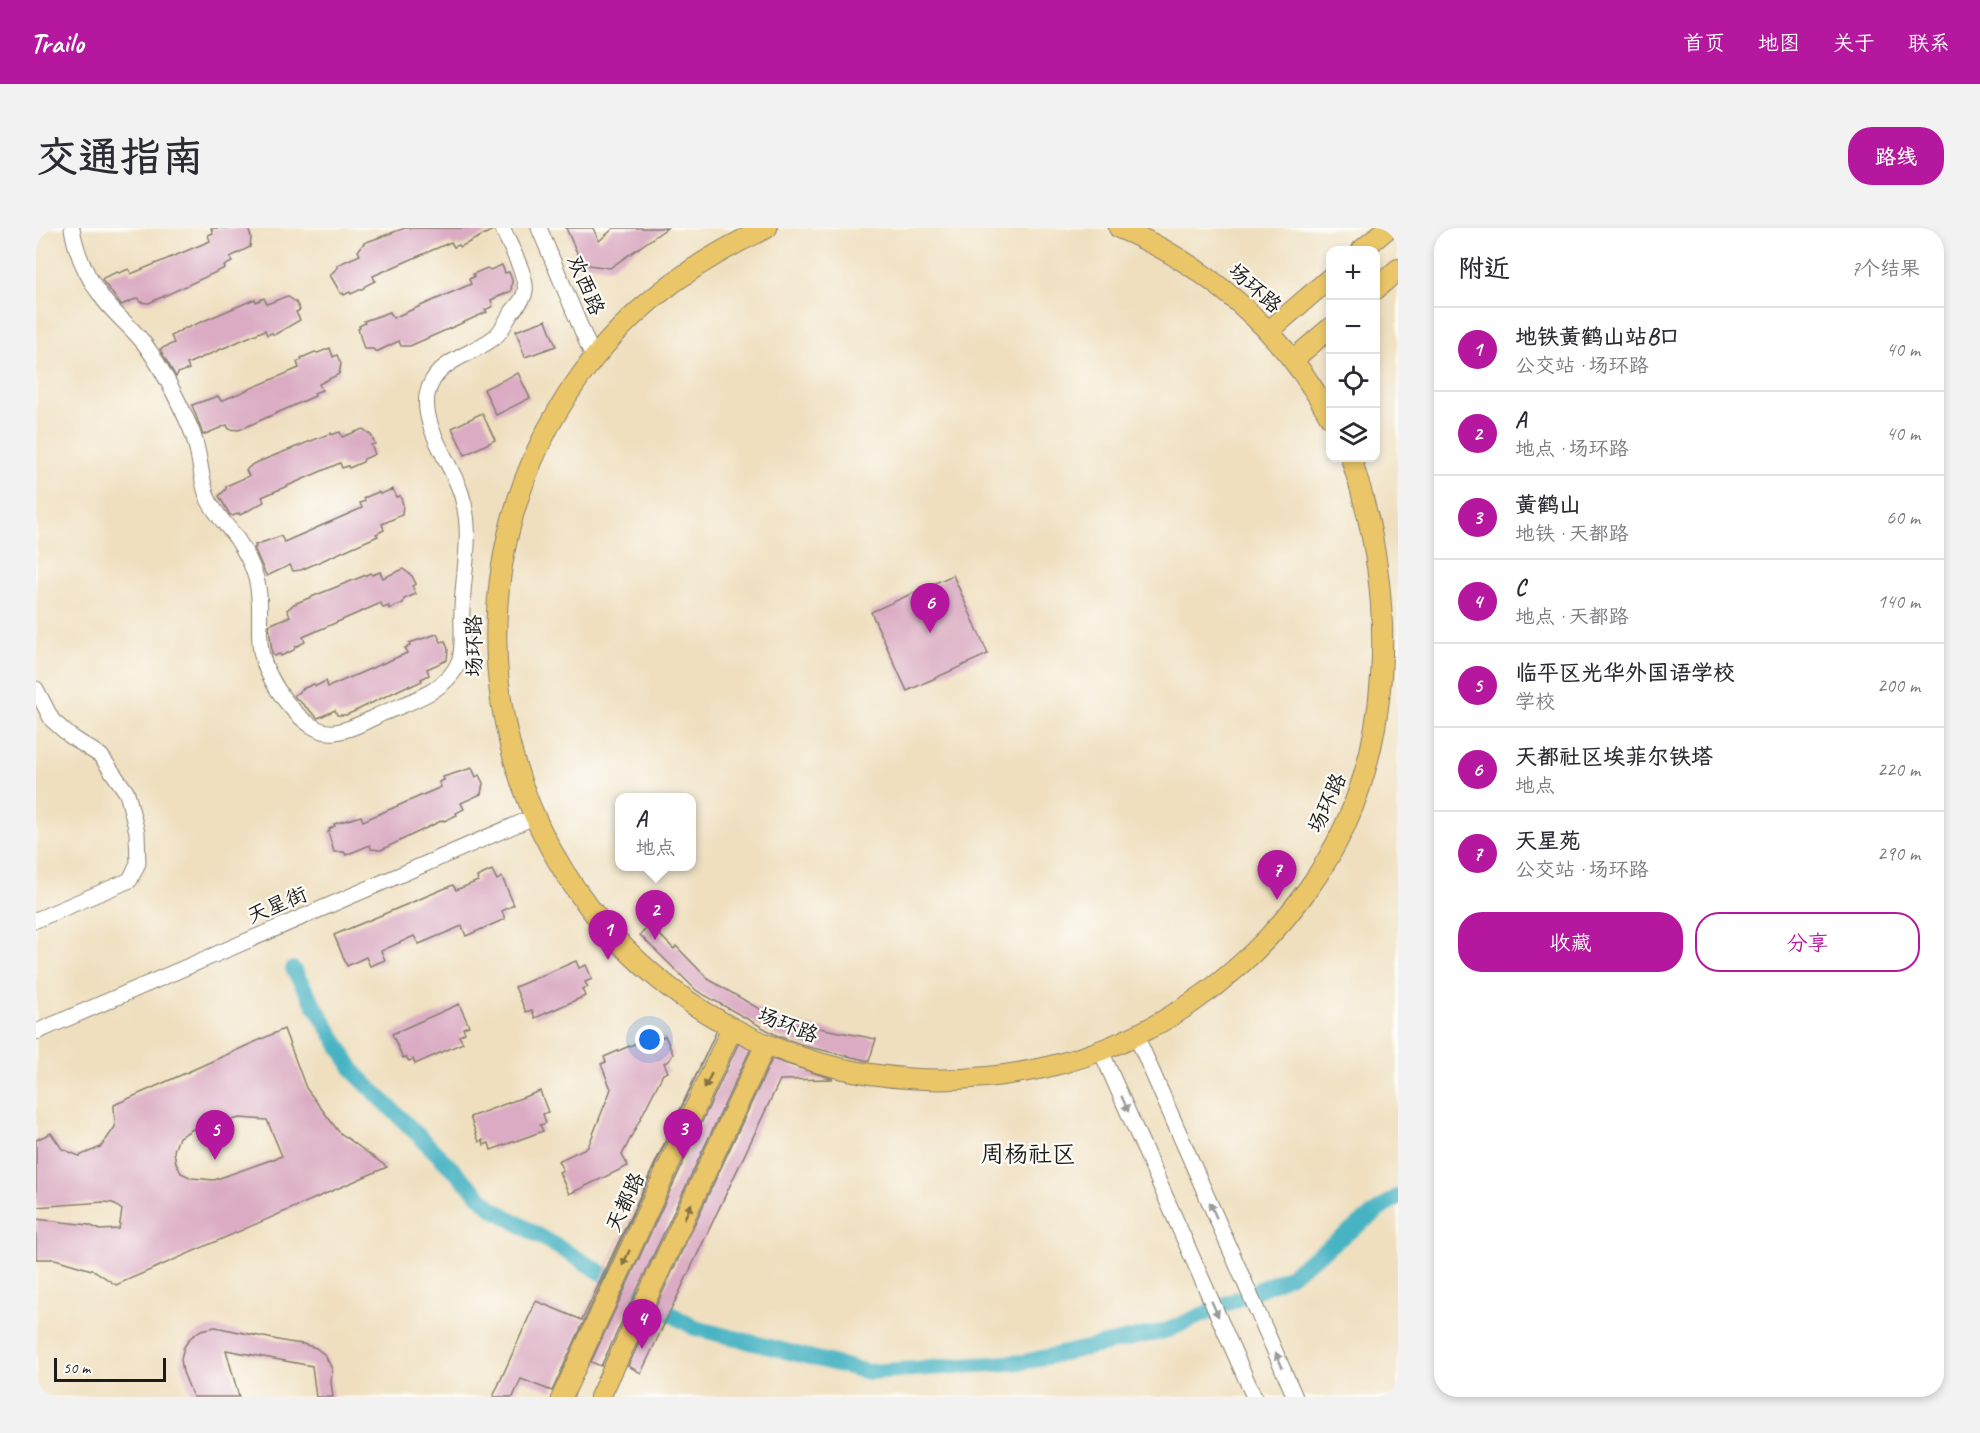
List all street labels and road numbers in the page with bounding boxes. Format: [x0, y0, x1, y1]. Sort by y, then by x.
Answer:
street label: 欢西路 [562, 251, 610, 319]
street label: 场环路 [1223, 258, 1287, 318]
street label: 场环路 [460, 614, 488, 678]
street label: 场环路 [1302, 769, 1352, 837]
street label: 天星街 [243, 881, 311, 929]
street label: 场环路 [754, 1002, 822, 1048]
street label: 天都路 [600, 1168, 650, 1236]

